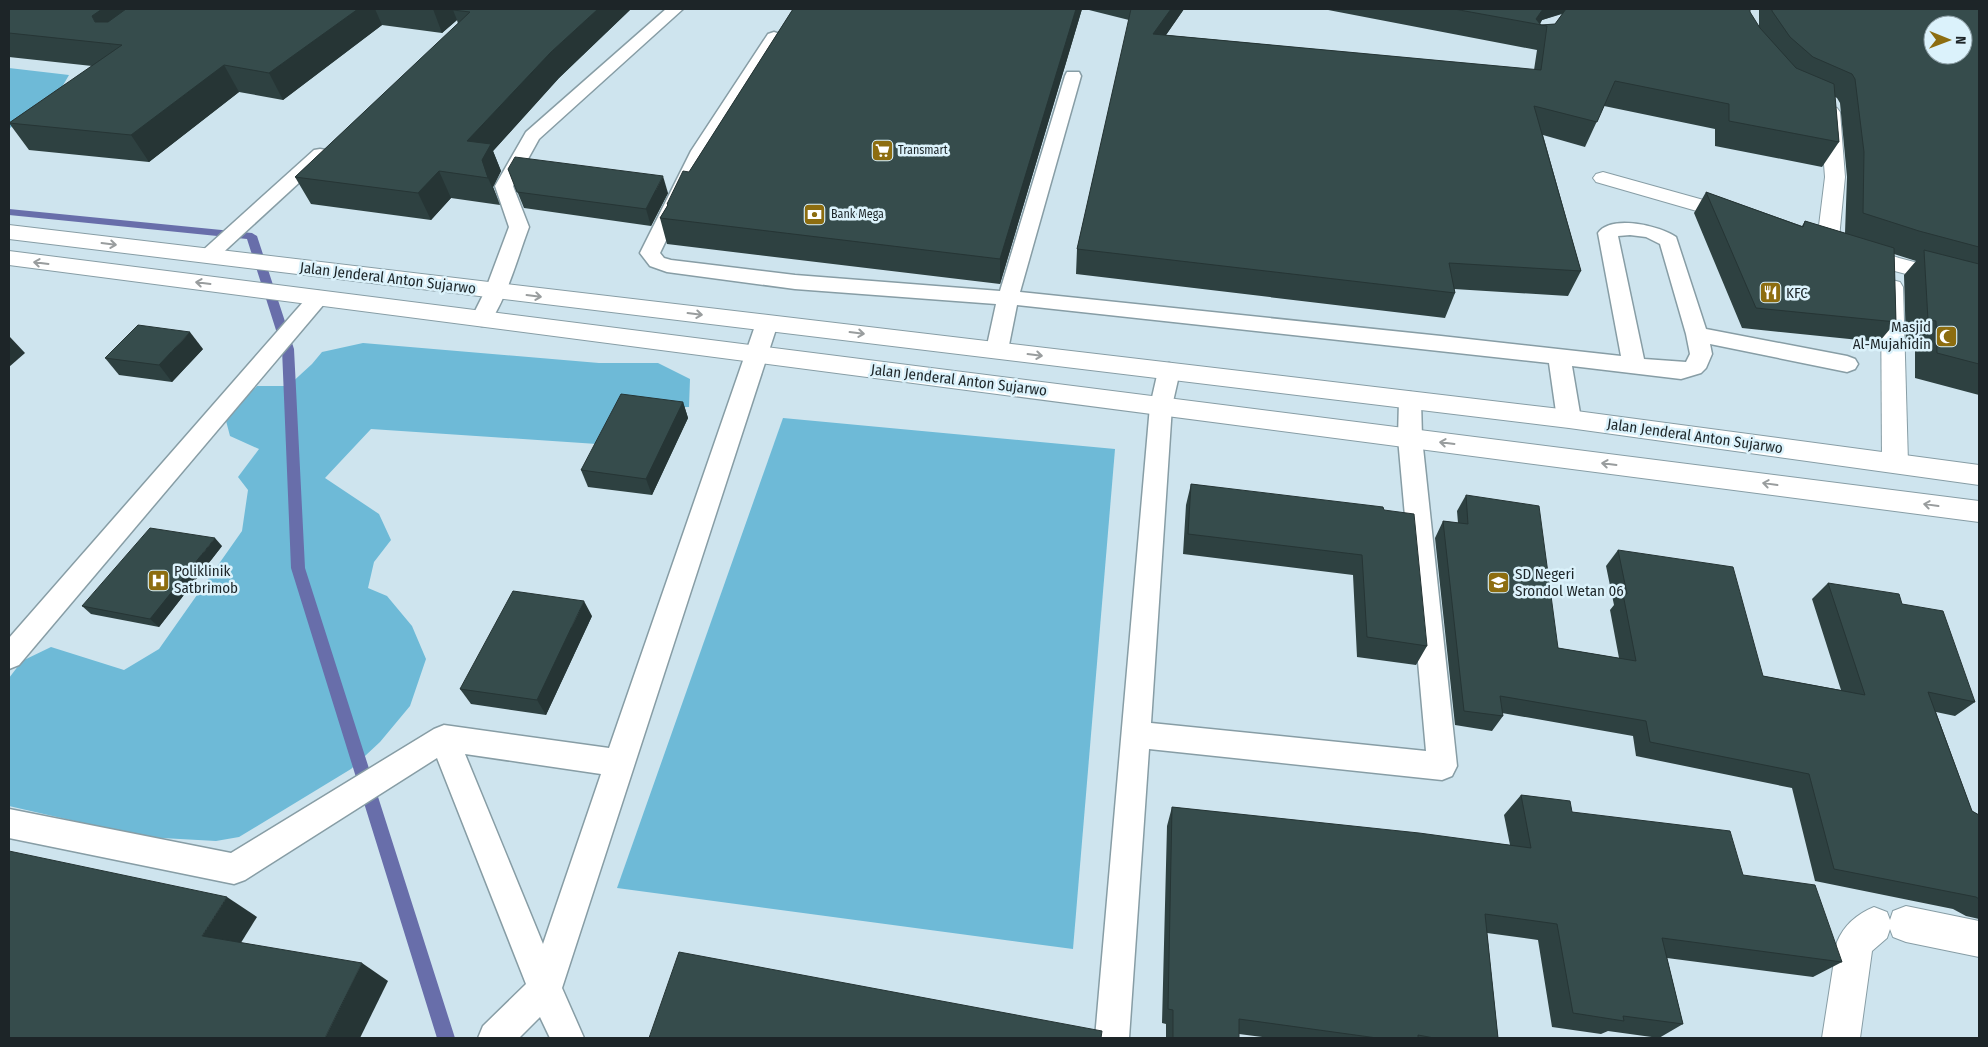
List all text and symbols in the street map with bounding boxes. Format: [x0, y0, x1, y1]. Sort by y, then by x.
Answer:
north arrow [1923, 15, 1973, 65]
text: N [1952, 36, 1969, 45]
supermarket icon: Transmart [870, 138, 894, 162]
place label: Transmart [898, 143, 948, 157]
bank icon: Bank Mega [803, 202, 827, 226]
place label: Bank Mega [831, 207, 884, 221]
one-way arrow [101, 239, 117, 249]
one-way arrow [34, 257, 50, 267]
street label: Jalan Jenderal Anton Sujarwo [299, 258, 477, 298]
one-way arrow [195, 278, 211, 288]
restaurant icon: KFC [1758, 281, 1782, 305]
place label: KFC [1786, 284, 1808, 302]
one-way arrow [525, 291, 541, 301]
one-way arrow [687, 309, 703, 319]
place label: Masjid Al-Mujahidin [1853, 318, 1931, 353]
mosque icon: Masjid Al-Mujahidin [1935, 324, 1959, 348]
one-way arrow [848, 328, 864, 338]
one-way arrow [1027, 350, 1043, 360]
street label: Jalan Jenderal Anton Sujarwo [870, 360, 1048, 400]
street label: Jalan Jenderal Anton Sujarwo [1606, 415, 1784, 457]
one-way arrow [1440, 438, 1456, 448]
one-way arrow [1601, 458, 1617, 468]
one-way arrow [1762, 479, 1778, 489]
one-way arrow [1923, 500, 1939, 510]
place label: Poliklinik Satbrimob [174, 562, 238, 597]
place label: SD Negeri Srondol Wetan 06 [1515, 565, 1624, 600]
hospital icon: Poliklinik Satbrimob [146, 568, 170, 592]
school or university icon: SD Negeri Srondol Wetan 06 [1487, 571, 1511, 595]

